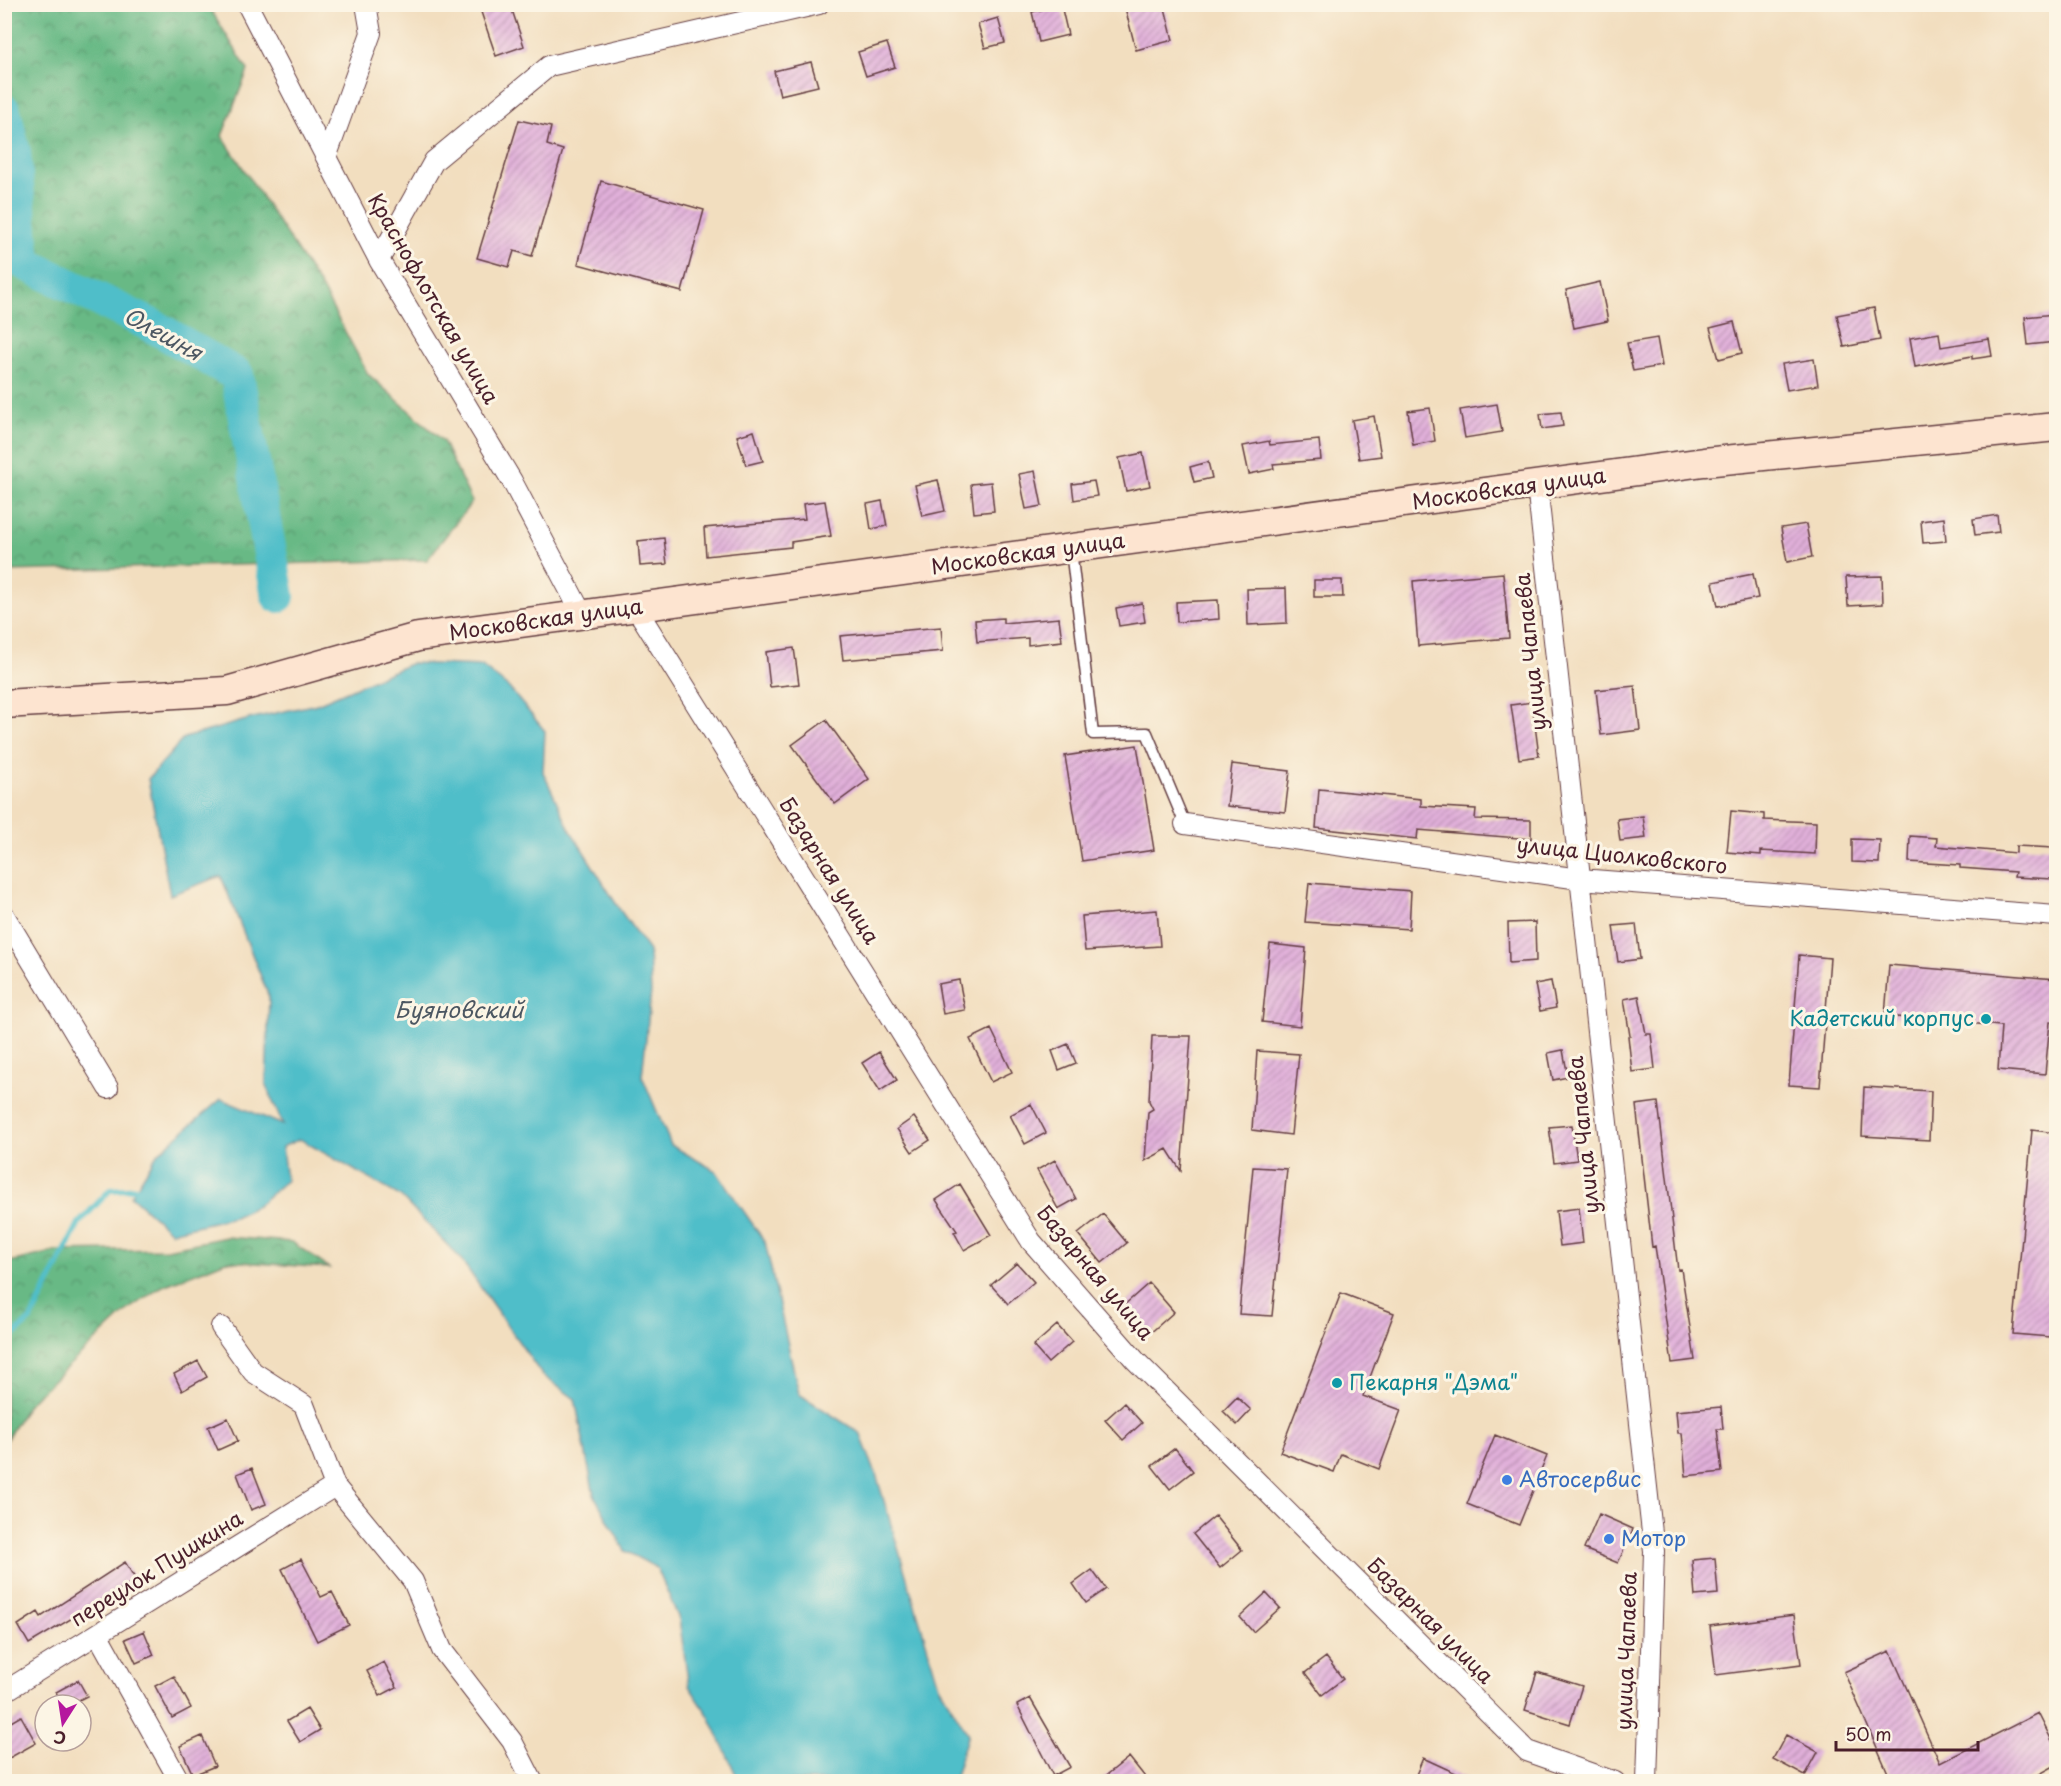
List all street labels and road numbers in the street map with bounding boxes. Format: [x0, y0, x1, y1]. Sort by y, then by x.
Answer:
street label: Краснофлотская улица [361, 187, 509, 410]
street label: Московская улица [1410, 457, 1608, 516]
street label: Московская улица [929, 522, 1127, 581]
street label: улица Чапаева [1505, 572, 1553, 733]
street label: Московская улица [447, 588, 645, 647]
street label: Базарная улица [773, 790, 889, 950]
street label: улица Циолковского [1515, 827, 1729, 881]
street label: улица Чапаева [1558, 1055, 1606, 1216]
street label: Базарная улица [1030, 1197, 1163, 1347]
street label: переулок Пушкина [63, 1501, 249, 1633]
street label: Базарная улица [1361, 1549, 1503, 1691]
street label: улица Чапаева [1606, 1571, 1644, 1731]

